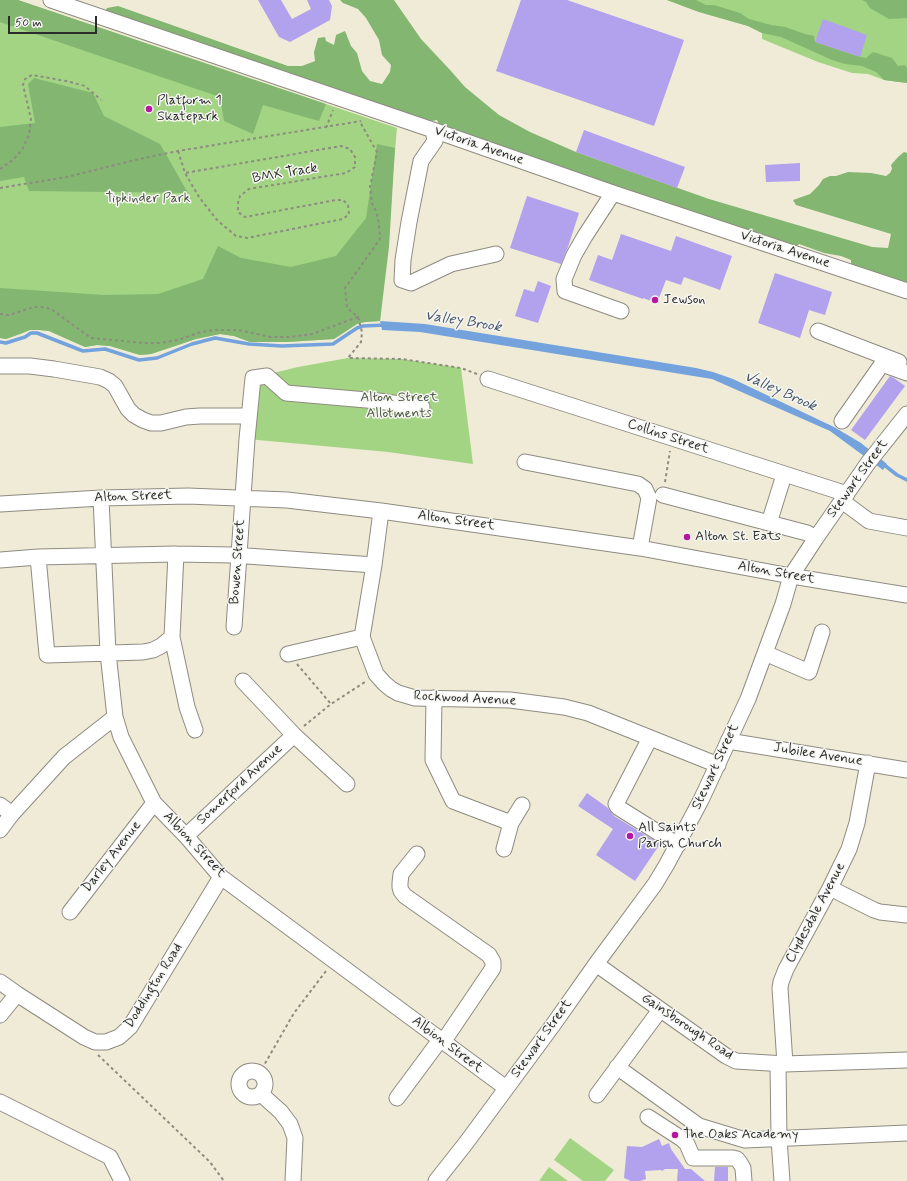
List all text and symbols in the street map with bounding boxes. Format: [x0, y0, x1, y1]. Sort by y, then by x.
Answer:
scale bar [10, 8, 99, 34]
text: 50 m [15, 15, 42, 31]
place label: Platform 1 Skatepark [157, 93, 222, 126]
marker: Platform 1 Skatepark [144, 104, 154, 114]
street label: Victoria Avenue [432, 123, 526, 169]
street label: BMX Track [251, 160, 319, 188]
park label: Tipkinder Park [106, 191, 190, 207]
street label: Victoria Avenue [738, 228, 832, 272]
place label: Jewson [663, 292, 705, 308]
marker: Jewson [650, 295, 660, 305]
water label: Valley Brook [423, 307, 503, 337]
water label: Valley Brook [741, 368, 819, 416]
park label: Alton Street Allotments [360, 390, 438, 422]
street label: Collins Street [625, 416, 711, 458]
street label: Stewart Street [824, 437, 892, 521]
street label: Alton Street [94, 487, 172, 507]
street label: Alton Street [416, 507, 496, 535]
street label: Bowen Street [227, 519, 249, 605]
place label: Alton St. Eats [695, 529, 781, 545]
marker: Alton St. Eats [682, 532, 692, 542]
street label: Alton Street [736, 558, 816, 588]
street label: Rockwood Avenue [413, 688, 517, 710]
street label: Stewart Street [689, 721, 743, 813]
street label: Jubilee Avenue [772, 740, 864, 770]
street label: Somerford Avenue [194, 741, 286, 829]
street label: Albion Street [159, 808, 229, 882]
street label: Darley Avenue [79, 818, 145, 896]
place label: All Saints Parish Church [638, 820, 722, 852]
marker: All Saints Parish Church [625, 831, 635, 841]
street label: Clydesdale Avenue [782, 860, 850, 966]
street label: Doddington Road [121, 940, 187, 1032]
street label: Gainsborough Road [638, 990, 736, 1064]
street label: Stewart Street [508, 997, 576, 1081]
street label: Albion Street [408, 1013, 486, 1077]
place label: The Oaks Academy [683, 1127, 798, 1143]
marker: The Oaks Academy [670, 1130, 680, 1140]

